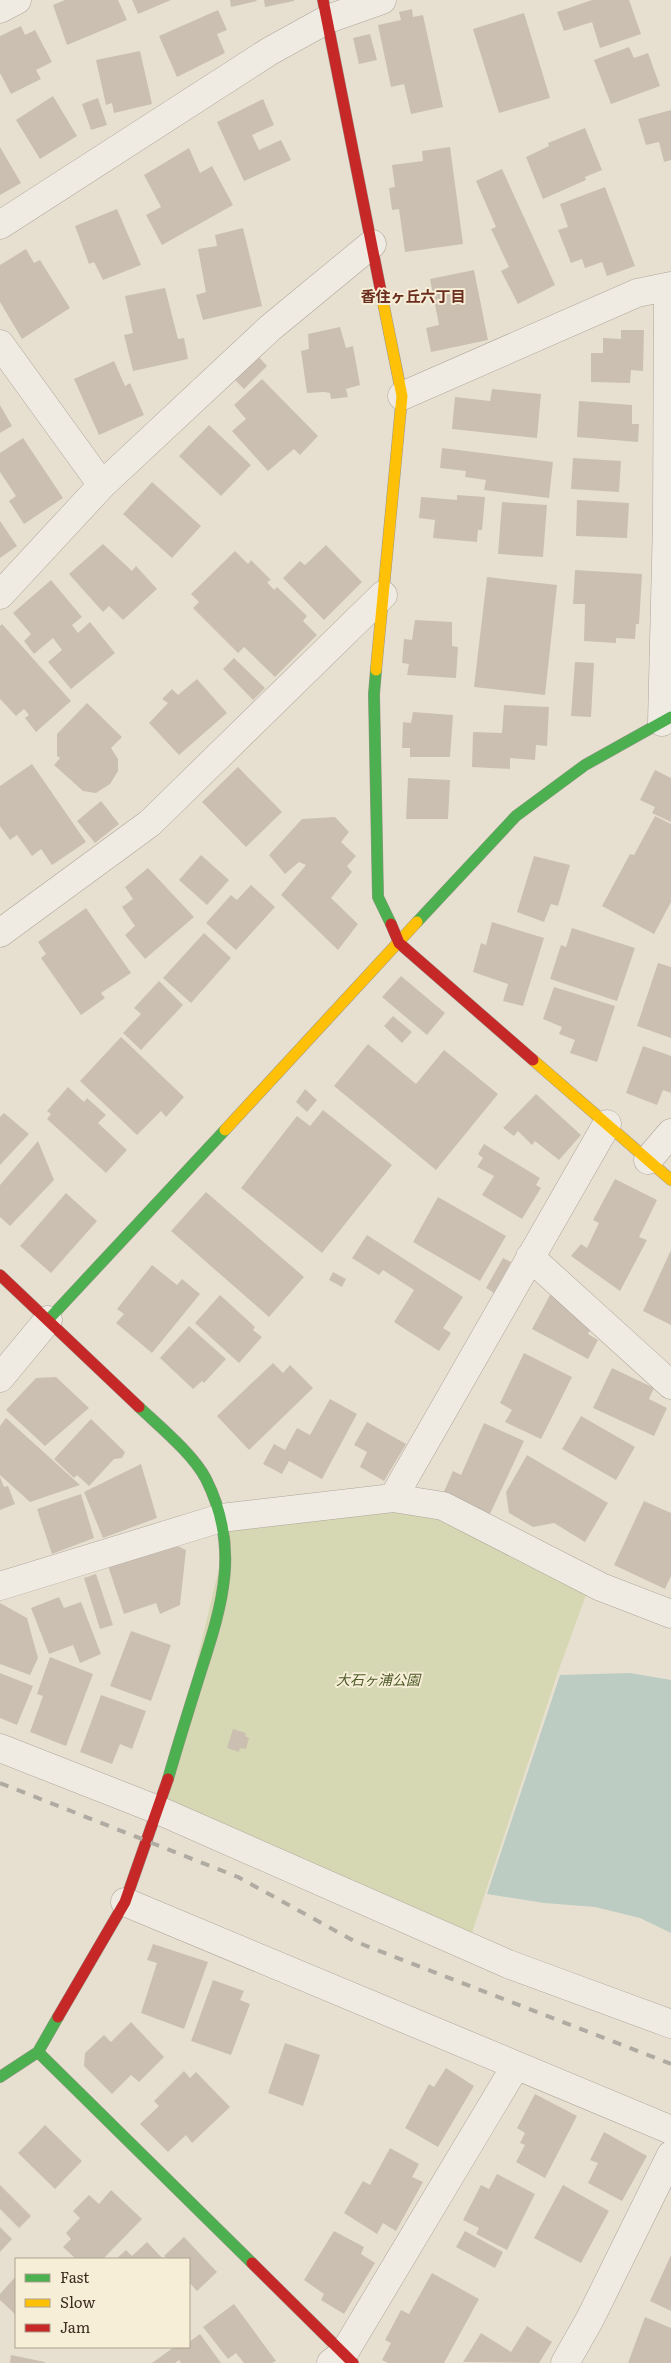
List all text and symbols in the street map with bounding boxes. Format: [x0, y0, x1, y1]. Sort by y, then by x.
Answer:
district label: 香住ヶ丘六丁目 [360, 284, 466, 307]
park label: 大石ヶ浦公園 [336, 1669, 422, 1689]
legend [15, 2258, 190, 2348]
text: Fast [60, 2265, 89, 2288]
text: Slow [60, 2290, 95, 2313]
text: Jam [60, 2315, 91, 2338]

